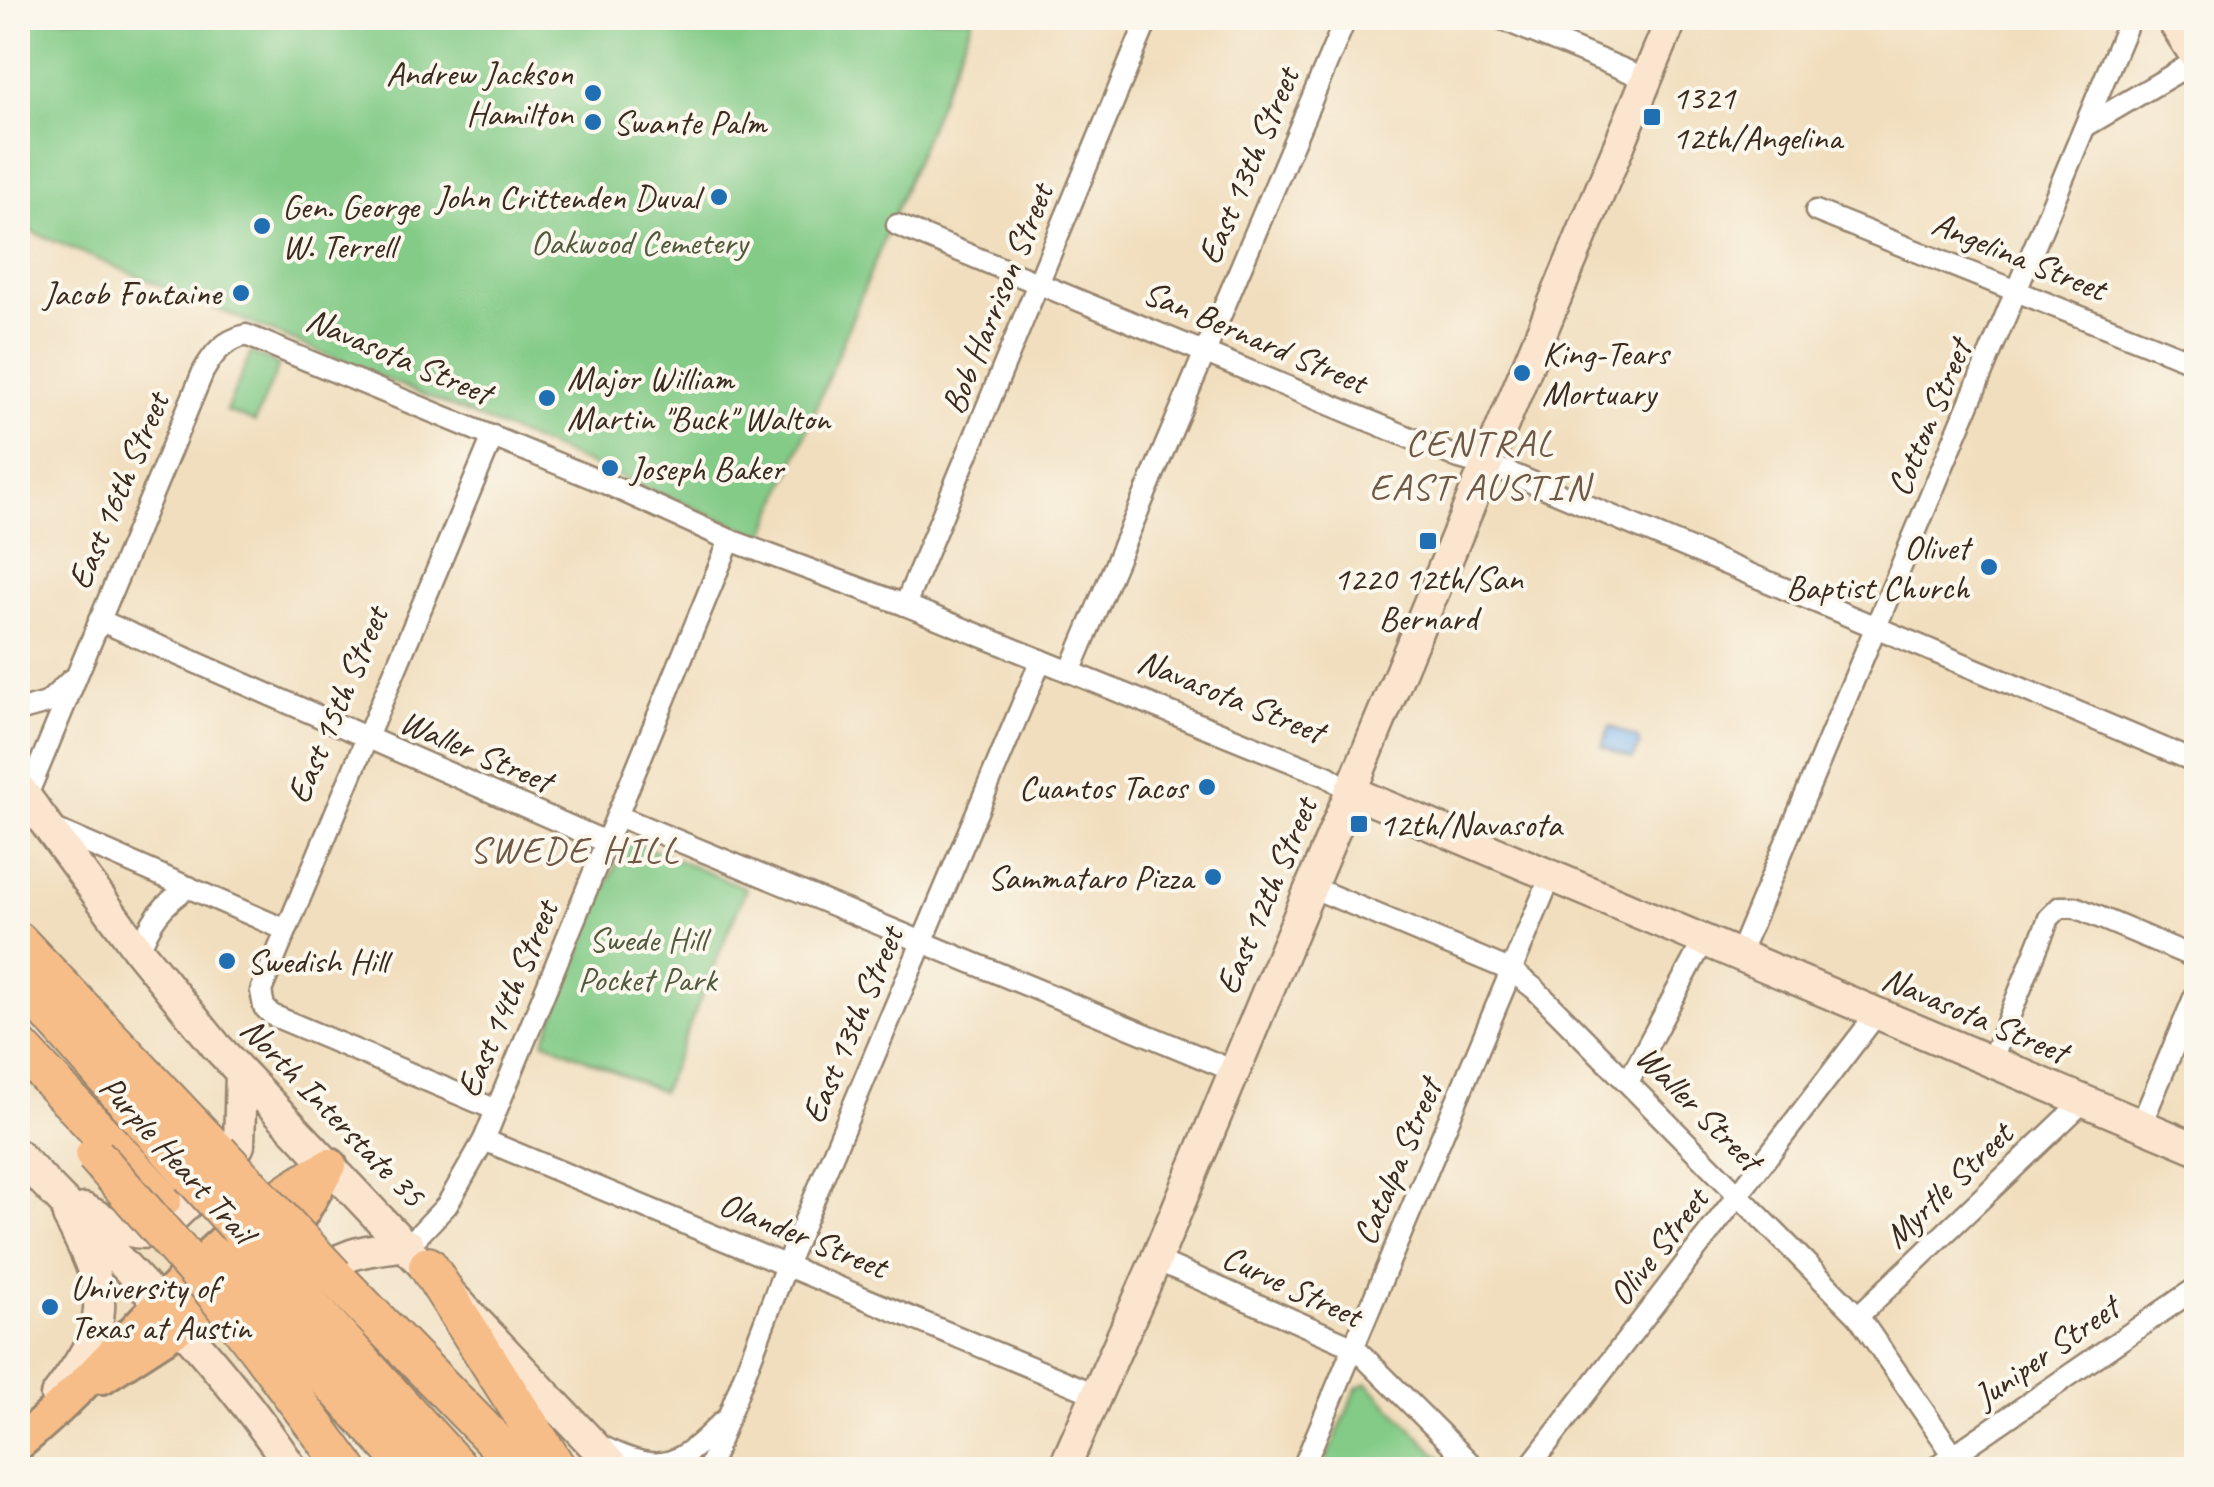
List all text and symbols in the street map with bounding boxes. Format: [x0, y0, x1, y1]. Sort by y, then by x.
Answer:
place label: Andrew Jackson Hamilton [386, 51, 574, 136]
street label: East 13th Street [1186, 58, 1311, 271]
place label: 1321 12th/Angelina [1672, 75, 1845, 160]
marker: Andrew Jackson Hamilton [582, 82, 604, 104]
place label: Swante Palm [613, 100, 769, 145]
marker: 1321 12th/Angelina [1641, 106, 1663, 128]
marker: Swante Palm [582, 111, 604, 133]
street label: Bob Harrison Street [930, 174, 1065, 420]
place label: John Crittenden Duval [433, 175, 705, 220]
place label: Gen. George W. Terrell [282, 184, 421, 269]
marker: John Crittenden Duval [708, 186, 730, 208]
street label: Angelina Street [1926, 201, 2116, 312]
marker: Gen. George W. Terrell [251, 215, 273, 237]
park label: Oakwood Cemetery [531, 220, 750, 265]
street label: San Bernard Street [1136, 270, 1377, 406]
place label: Jacob Fontaine [41, 271, 224, 316]
marker: Jacob Fontaine [230, 282, 252, 304]
street label: Navasota Street [300, 297, 503, 417]
street label: Cotton Street [1876, 329, 1984, 503]
place label: King-Tears Mortuary [1542, 331, 1672, 416]
place label: Major William Martin "Buck" Walton [567, 356, 832, 441]
marker: King-Tears Mortuary [1511, 362, 1533, 384]
street label: East 16th Street [56, 383, 181, 596]
marker: Major William Martin "Buck" Walton [536, 387, 558, 409]
district label: CENTRAL EAST AUSTIN [1369, 419, 1594, 510]
place label: Joseph Baker [628, 446, 786, 491]
marker: Joseph Baker [599, 457, 621, 479]
place label: Olivet Baptist Church [1786, 525, 1973, 610]
marker: 1220 12th/San Bernard [1417, 530, 1439, 552]
place label: 1220 12th/San Bernard [1333, 556, 1524, 641]
marker: Olivet Baptist Church [1978, 556, 2000, 578]
street label: East 15th Street [275, 597, 400, 810]
street label: Navasota Street [1131, 638, 1335, 755]
street label: Waller Street [393, 699, 563, 805]
place label: Cuantos Tacos [1019, 765, 1190, 810]
marker: Cuantos Tacos [1196, 776, 1218, 798]
street label: East 12th Street [1204, 788, 1329, 1001]
place label: 12th/Navasota [1379, 802, 1565, 847]
marker: 12th/Navasota [1348, 813, 1370, 835]
district label: SWEDE HILL [470, 826, 680, 873]
place label: Sammataro Pizza [987, 855, 1196, 900]
marker: Sammataro Pizza [1202, 866, 1224, 888]
street label: East 14th Street [445, 891, 570, 1104]
park label: Swede Hill Pocket Park [578, 917, 719, 1002]
street label: East 13th Street [790, 917, 915, 1130]
place label: Swedish Hill [247, 939, 394, 984]
marker: Swedish Hill [216, 950, 238, 972]
street label: Navasota Street [1876, 956, 2079, 1076]
street label: North Interstate 35 [231, 1007, 437, 1218]
street label: Waller Street [1626, 1035, 1775, 1184]
street label: Purple Heart Trail [90, 1065, 269, 1257]
street label: Catalpa Street [1342, 1068, 1454, 1252]
street label: Myrtle Street [1874, 1110, 2024, 1258]
street label: Olive Street [1598, 1176, 1720, 1315]
street label: Olander Street [713, 1181, 897, 1290]
street label: Curve Street [1215, 1234, 1372, 1339]
place label: University of Texas at Austin [70, 1265, 253, 1350]
street label: Juniper Street [1963, 1283, 2131, 1420]
marker: University of Texas at Austin [39, 1296, 61, 1318]

